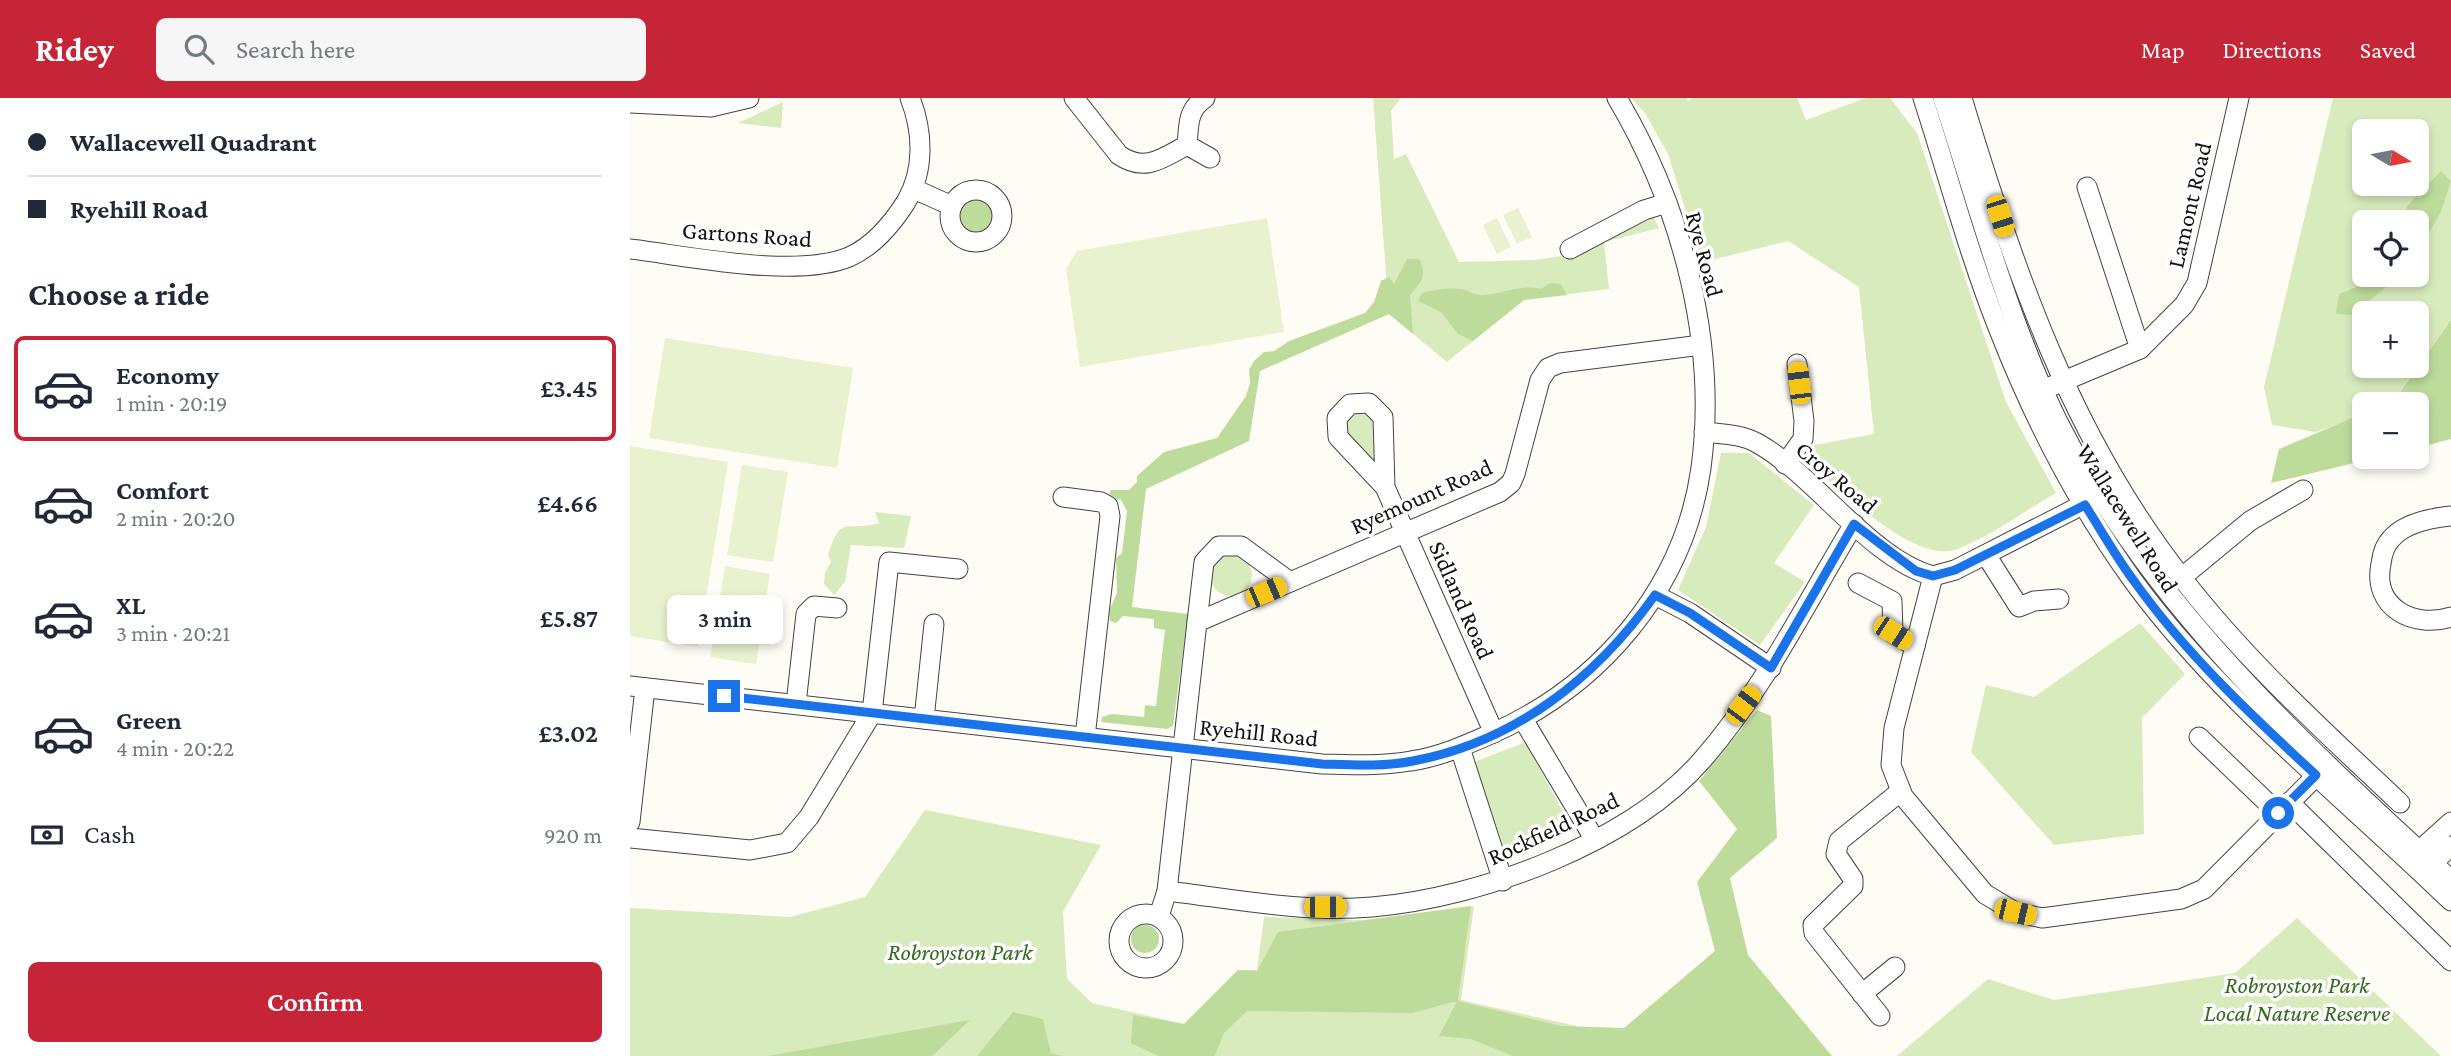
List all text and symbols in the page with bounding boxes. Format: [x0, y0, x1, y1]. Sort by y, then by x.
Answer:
search box [156, 18, 646, 81]
icon: search [180, 30, 218, 68]
text: Ridey [35, 31, 114, 68]
text: Search here [236, 35, 355, 64]
text: Map [2141, 36, 2185, 63]
text: Directions [2223, 36, 2322, 63]
text: Saved [2360, 36, 2416, 63]
north arrow [2352, 119, 2429, 196]
map controls [2352, 119, 2429, 469]
text: Wallacewell Quadrant [70, 128, 316, 157]
street label: Lamont Road [2161, 139, 2217, 271]
car [1984, 193, 2017, 239]
text: Ryehill Road [70, 195, 208, 224]
street label: Rye Road [1681, 208, 1729, 300]
button: locate [2352, 210, 2429, 287]
street label: Gartons Road [681, 216, 813, 252]
text: Choose a ride [28, 276, 209, 312]
button: + [2352, 301, 2429, 378]
icon: car [32, 357, 95, 420]
text: Economy [116, 361, 219, 390]
car [1787, 361, 1812, 405]
text: £3.45 [540, 374, 598, 403]
text: 1 min · 20:19 [116, 390, 228, 416]
button: − [2352, 392, 2429, 469]
street label: Croy Road [1791, 435, 1884, 519]
street label: Wallacewell Road [2072, 439, 2185, 597]
street label: Ryemount Road [1346, 453, 1496, 539]
icon: car [32, 472, 95, 535]
text: Comfort [116, 476, 209, 505]
text: £4.66 [537, 489, 598, 518]
text: 2 min · 20:20 [116, 505, 235, 531]
street label: Sidland Road [1424, 537, 1500, 663]
car [1243, 574, 1290, 610]
icon: car [32, 587, 95, 650]
text: XL [116, 591, 145, 620]
callout: 3 min [666, 594, 782, 644]
text: £5.87 [540, 604, 598, 633]
text: 3 min [698, 606, 752, 632]
car [1870, 613, 1917, 653]
text: 3 min · 20:21 [116, 620, 230, 646]
route end [708, 680, 740, 712]
car [1722, 682, 1765, 728]
icon: car [32, 702, 95, 765]
text: Green [116, 706, 182, 735]
street label: Ryehill Road [1198, 712, 1320, 752]
text: £3.02 [539, 719, 598, 748]
text: 4 min · 20:22 [116, 735, 234, 761]
street label: Rockfield Road [1483, 786, 1623, 870]
route start [2262, 797, 2294, 829]
icon: cash [28, 816, 66, 854]
text: Cash [84, 820, 135, 849]
text: 920 m [544, 822, 602, 848]
car [1305, 897, 1347, 918]
car [1993, 897, 2038, 927]
park label: Robroyston Park [887, 938, 1034, 965]
button: Confirm [28, 962, 602, 1042]
park label: Robroyston Park Local Nature Reserve [2204, 971, 2390, 1026]

